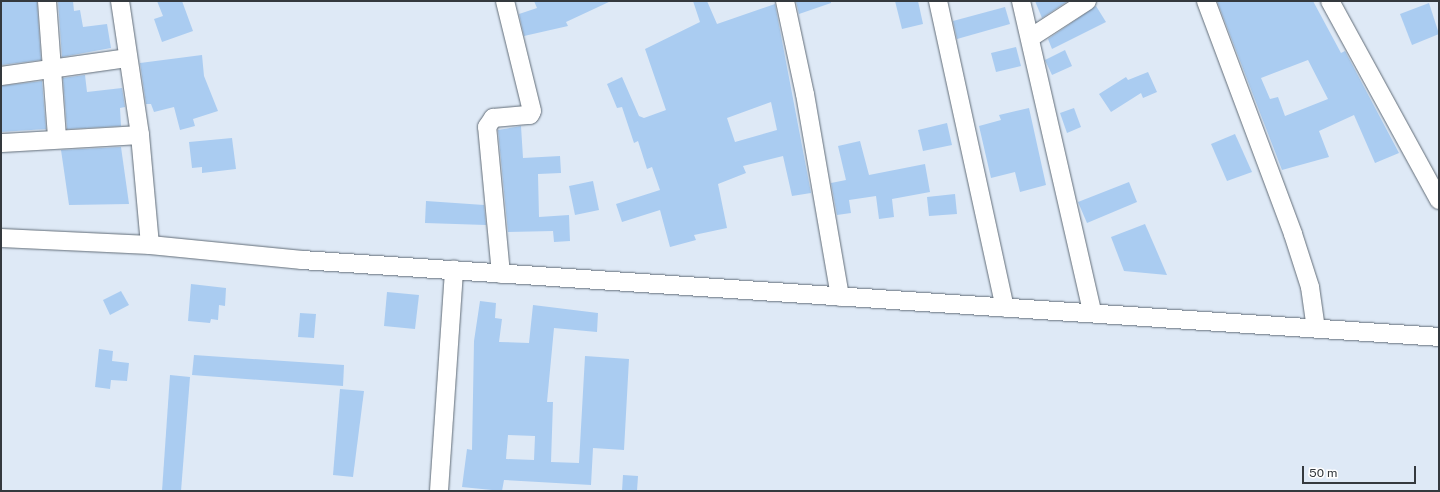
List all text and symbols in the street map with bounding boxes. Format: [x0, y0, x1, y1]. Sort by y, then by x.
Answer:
scale bar [1304, 458, 1418, 484]
text: 50 m [1309, 466, 1337, 480]

